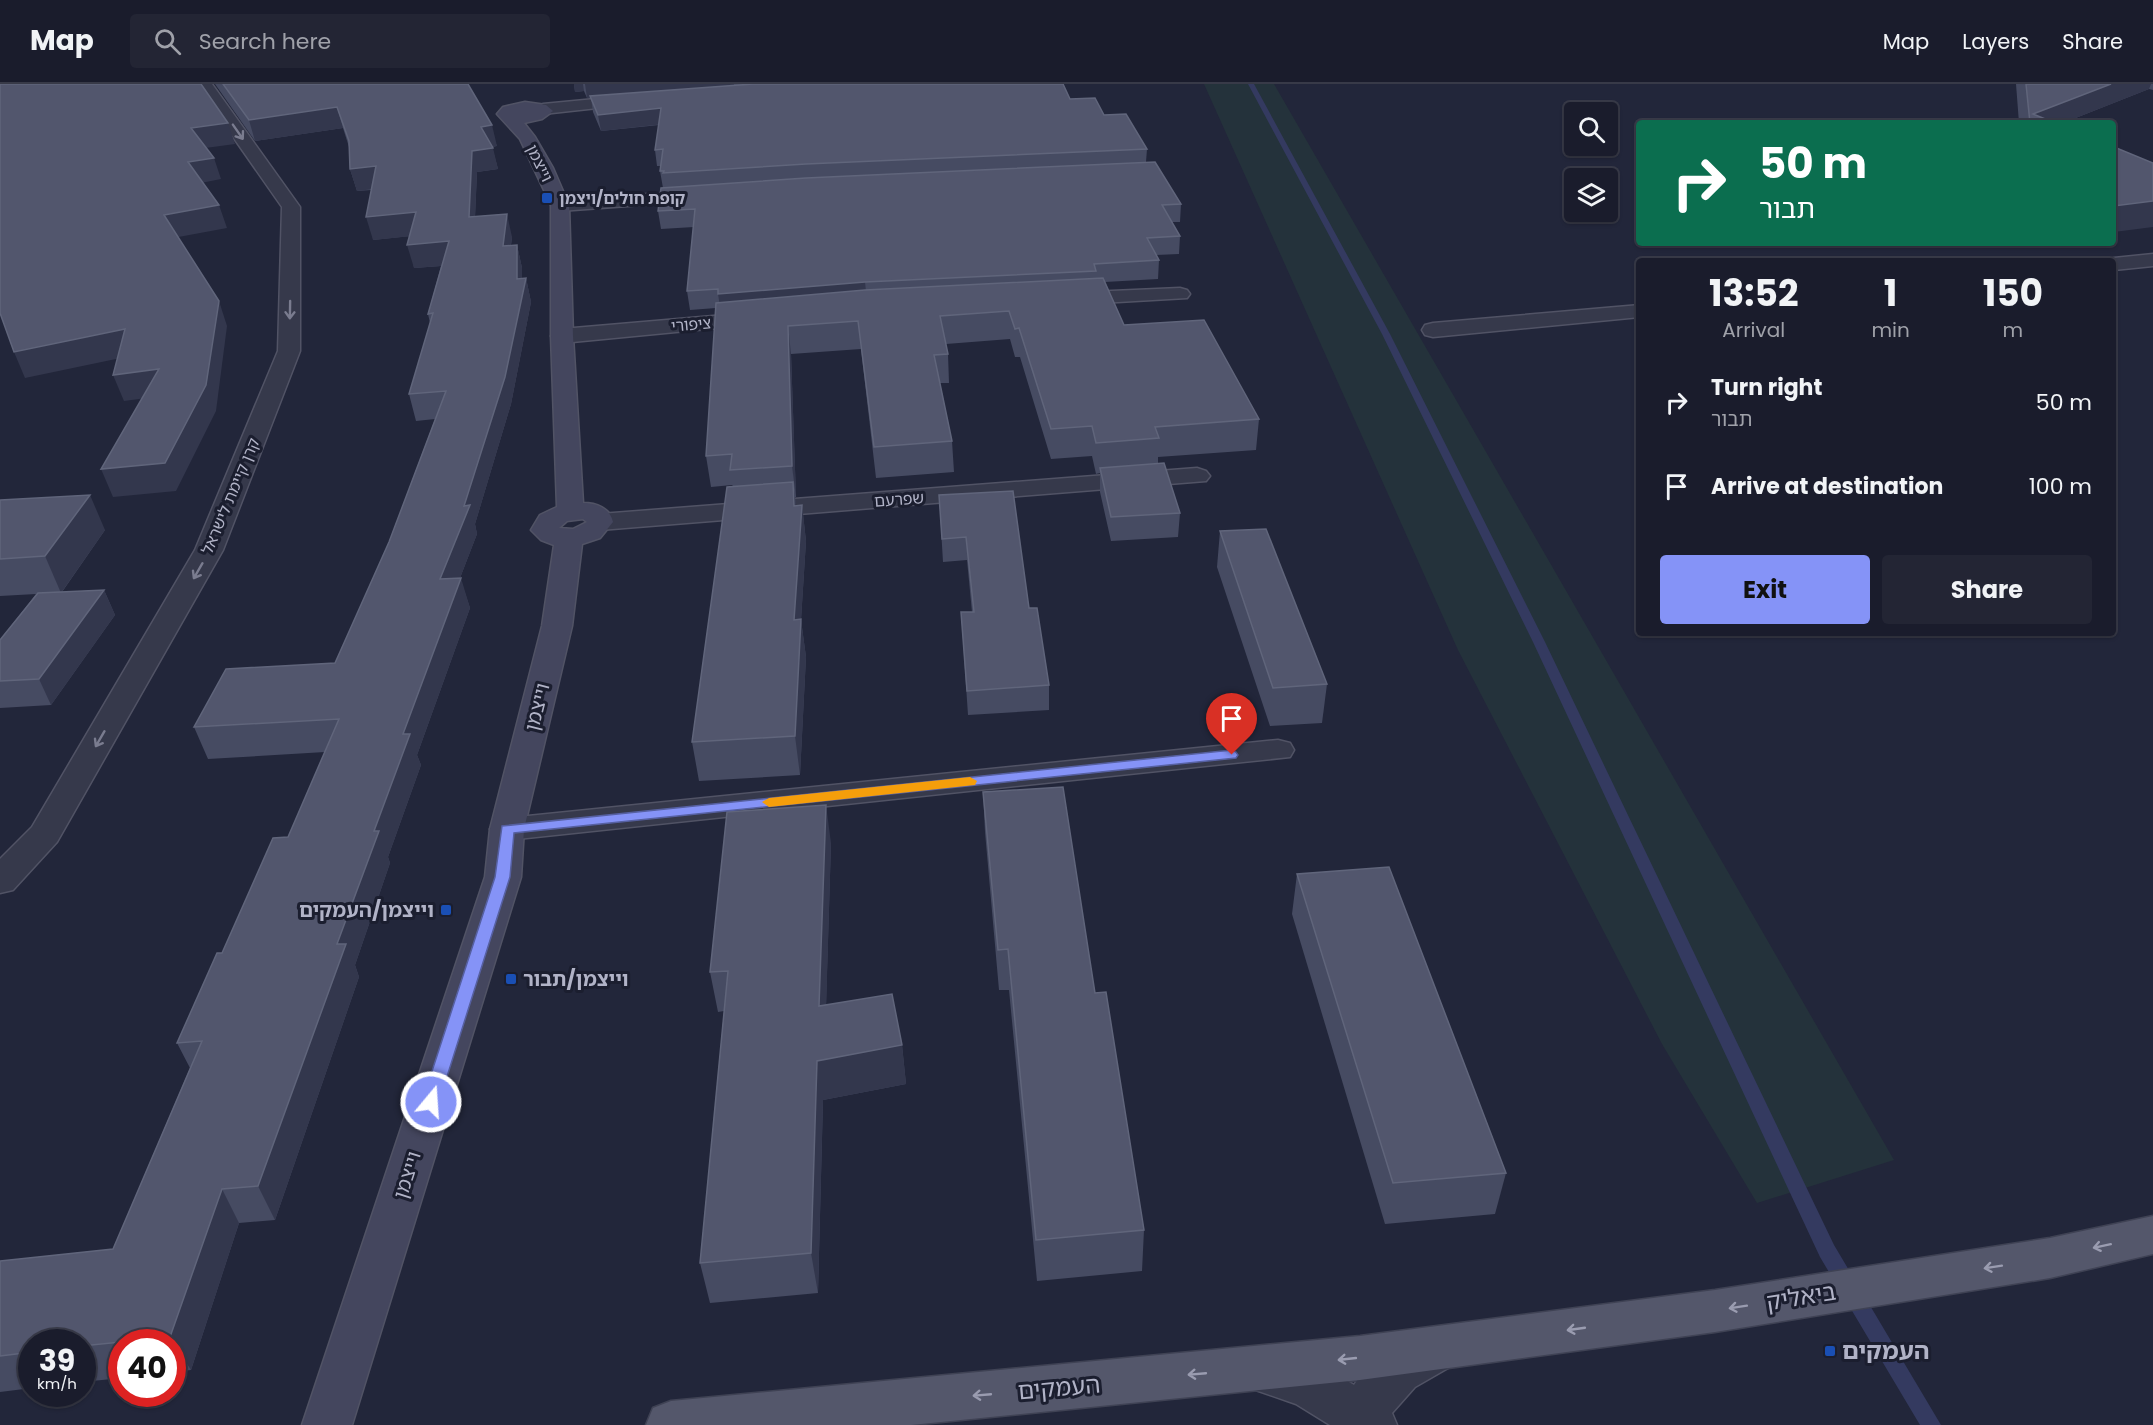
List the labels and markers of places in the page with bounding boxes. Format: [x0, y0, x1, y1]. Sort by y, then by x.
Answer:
place label: קופת חולים/ויצמן [559, 187, 686, 210]
marker: קופת חולים/ויצמן [540, 191, 554, 205]
pin [1206, 693, 1257, 755]
place label: וייצמן/העמקים [299, 896, 434, 924]
marker: וייצמן/העמקים [439, 903, 453, 917]
place label: וייצמן/תבור [523, 965, 629, 993]
marker: וייצמן/תבור [504, 972, 518, 986]
place label: העמקים [1842, 1334, 1930, 1367]
marker: העמקים [1823, 1344, 1837, 1358]

